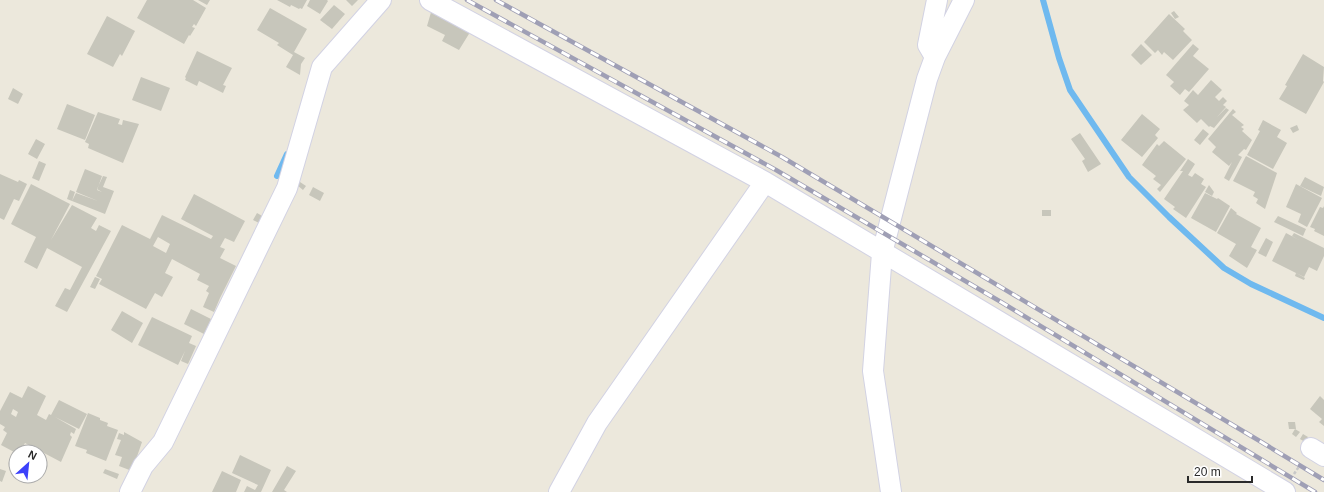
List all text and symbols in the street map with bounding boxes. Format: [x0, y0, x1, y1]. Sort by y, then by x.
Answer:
north arrow [8, 444, 48, 484]
text: N [26, 448, 39, 462]
scale bar [1188, 458, 1252, 484]
text: 20 m [1194, 465, 1221, 479]

